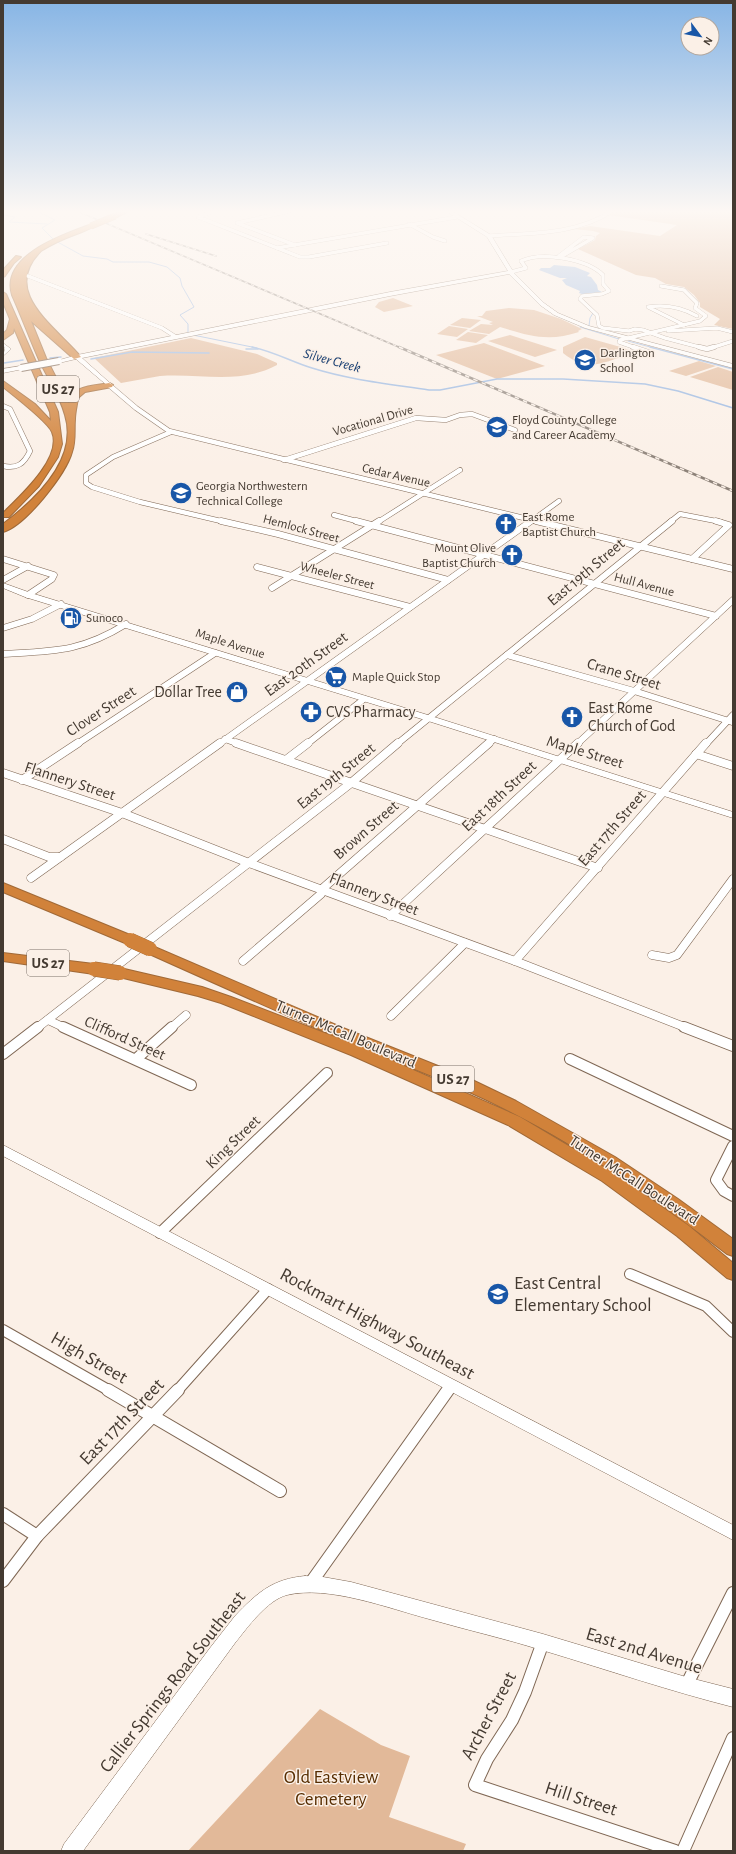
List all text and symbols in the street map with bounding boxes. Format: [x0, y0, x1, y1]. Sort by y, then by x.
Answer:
north arrow [680, 16, 720, 56]
text: N [701, 35, 715, 47]
water label: Silver Creek [302, 347, 363, 375]
school or university icon: Darlington School [572, 347, 598, 373]
place label: Darlington School [600, 347, 655, 375]
road number: US 27 [37, 376, 79, 402]
street label: Vocational Drive [331, 403, 415, 439]
school or university icon: Floyd County College and Career Academy [484, 414, 510, 440]
place label: Floyd County College and Career Academy [512, 414, 617, 442]
street label: Cedar Avenue [361, 462, 431, 490]
school or university icon: Georgia Northwestern Technical College [168, 480, 194, 506]
place label: Georgia Northwestern Technical College [196, 480, 308, 508]
church icon: East Rome Baptist Church [493, 511, 519, 537]
place label: East Rome Baptist Church [522, 511, 596, 539]
street label: Hemlock Street [261, 513, 341, 545]
street label: East 19th Street [544, 535, 628, 609]
place label: Mount Olive Baptist Church [422, 542, 496, 570]
church icon: Mount Olive Baptist Church [499, 542, 525, 568]
street label: Wheeler Street [298, 560, 376, 592]
street label: Hull Avenue [612, 571, 676, 599]
fuel station icon: Sunoco [58, 605, 84, 631]
place label: Sunoco [86, 612, 123, 625]
street label: Maple Avenue [194, 627, 266, 661]
street label: East 20th Street [262, 629, 350, 699]
street label: Crane Street [585, 655, 663, 693]
supermarket icon: Maple Quick Stop [323, 664, 349, 690]
place label: Maple Quick Stop [352, 671, 441, 684]
shop icon: Dollar Tree [224, 679, 250, 705]
street label: Clover Street [63, 683, 139, 739]
place label: Dollar Tree [154, 684, 222, 700]
pharmacy icon: CVS Pharmacy [298, 699, 324, 725]
place label: East Rome Church of God [588, 700, 675, 734]
place label: CVS Pharmacy [326, 704, 416, 721]
church icon: East Rome Church of God [559, 704, 585, 730]
street label: Maple Street [545, 733, 625, 771]
street label: East 19th Street [294, 740, 378, 812]
street label: East 18th Street [459, 758, 539, 834]
street label: Flannery Street [22, 759, 117, 804]
street label: East 17th Street [575, 787, 649, 869]
street label: Brown Street [330, 798, 402, 862]
street label: Flannery Street [327, 870, 421, 919]
road number: US 27 [27, 950, 69, 976]
street label: Turner McCall Boulevard [273, 997, 419, 1071]
street label: Clifford Street [82, 1013, 168, 1063]
road number: US 27 [432, 1066, 474, 1092]
street label: King Street [203, 1112, 263, 1172]
street label: Turner McCall Boulevard [566, 1132, 702, 1228]
street label: Rockmart Highway Southeast [277, 1265, 477, 1383]
place label: East Central Elementary School [514, 1274, 652, 1315]
school or university icon: East Central Elementary School [485, 1281, 511, 1307]
street label: High Street [48, 1329, 130, 1387]
street label: East 17th Street [76, 1375, 168, 1469]
street label: Callier Springs Road Southeast [97, 1588, 249, 1776]
street label: East 2nd Avenue [584, 1624, 704, 1678]
street label: Archer Street [458, 1669, 520, 1763]
park label: Old Eastview Cemetery [284, 1768, 378, 1809]
street label: Hill Street [542, 1778, 620, 1820]

